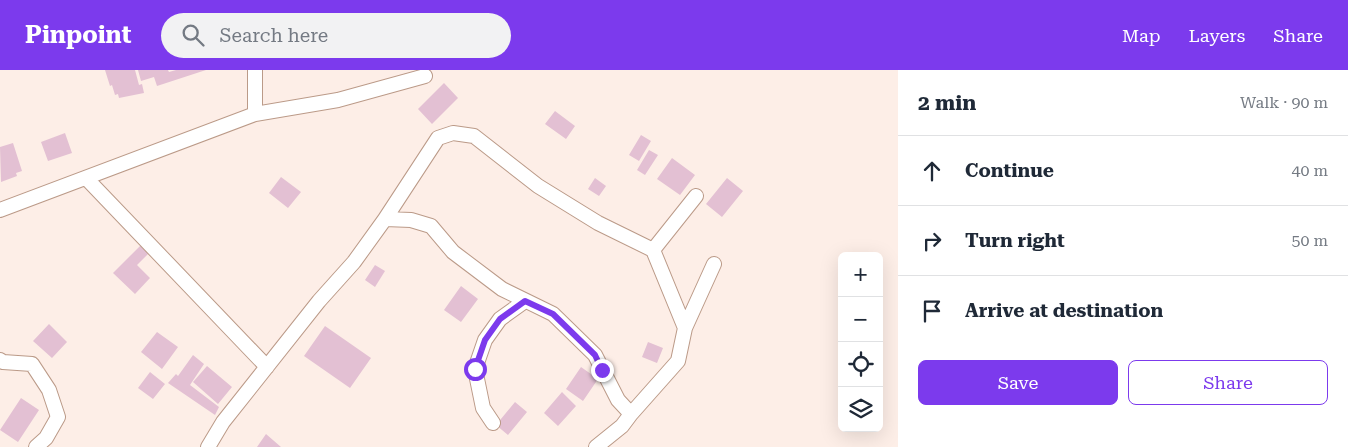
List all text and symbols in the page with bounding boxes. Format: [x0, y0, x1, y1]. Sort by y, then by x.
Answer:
search box [161, 13, 511, 58]
text: Pinpoint [25, 21, 131, 49]
icon: search [179, 21, 207, 49]
text: Search here [219, 24, 328, 47]
text: Map [1122, 25, 1161, 46]
text: Layers [1189, 25, 1245, 46]
text: Share [1273, 25, 1323, 46]
text: 2 min [918, 91, 976, 115]
text: Walk · 90 m [1240, 93, 1328, 112]
icon: ahead [918, 157, 946, 185]
text: Continue [965, 159, 1054, 182]
text: 40 m [1291, 161, 1328, 180]
icon: right [918, 227, 946, 255]
text: Turn right [965, 229, 1065, 252]
text: 50 m [1291, 231, 1328, 250]
map controls [838, 252, 883, 432]
button: + [838, 252, 883, 297]
button: − [838, 297, 883, 342]
icon: arrive [918, 297, 946, 325]
text: Arrive at destination [965, 299, 1163, 322]
button: locate [838, 342, 883, 387]
route start [464, 358, 487, 381]
route end [591, 359, 614, 382]
button: Save [918, 360, 1118, 405]
button: Share [1128, 360, 1328, 405]
button: layers [838, 387, 883, 432]

